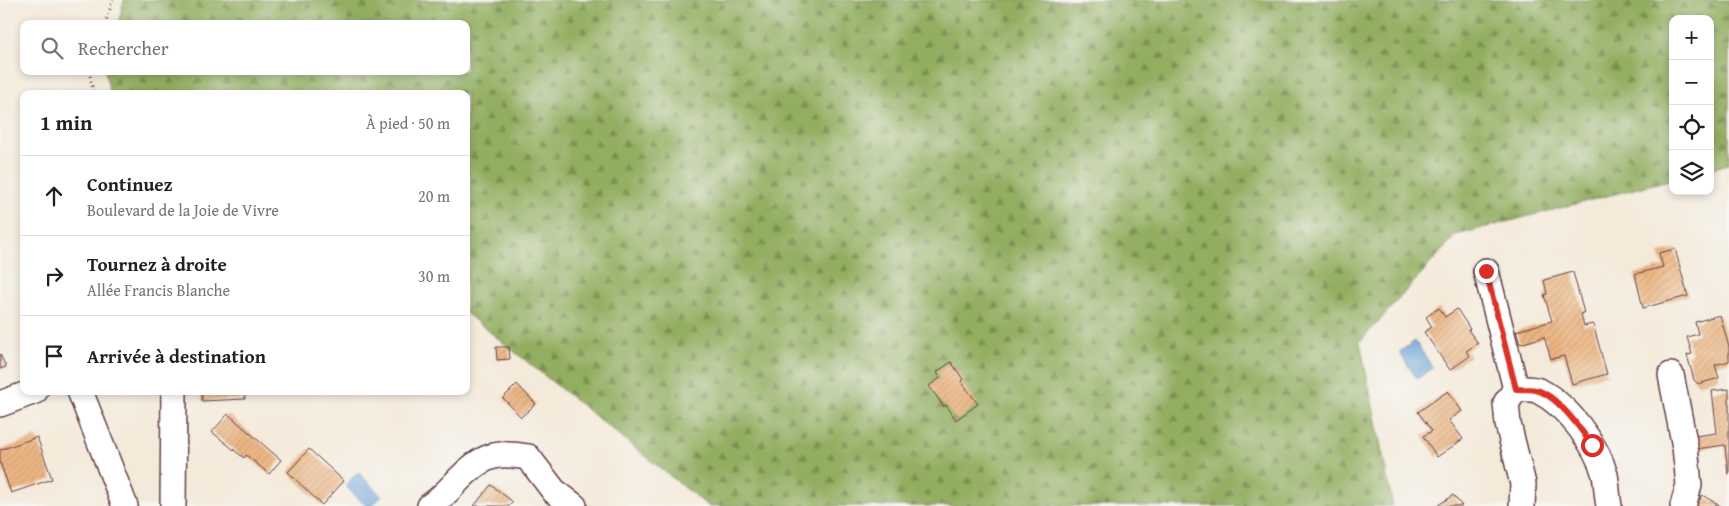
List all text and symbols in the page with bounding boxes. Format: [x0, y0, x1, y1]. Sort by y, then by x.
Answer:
map controls [1669, 15, 1714, 195]
button: + [1669, 15, 1714, 60]
search box [20, 20, 470, 75]
icon: search [38, 34, 66, 62]
text: Rechercher [78, 34, 169, 62]
button: − [1669, 60, 1714, 105]
button: locate [1669, 105, 1714, 150]
text: 1 min [40, 107, 92, 138]
text: À pied · 50 m [366, 111, 450, 135]
button: layers [1669, 150, 1714, 195]
text: Continuez [87, 170, 173, 198]
icon: ahead [40, 182, 68, 210]
text: 20 m [418, 184, 450, 208]
text: Boulevard de la Joie de Vivre [87, 198, 279, 222]
text: Tournez à droite [87, 250, 227, 278]
route end [1475, 260, 1498, 283]
icon: right [40, 262, 68, 290]
text: 30 m [418, 264, 450, 288]
text: Allée Francis Blanche [87, 278, 230, 302]
icon: arrive [40, 342, 68, 370]
text: Arrivée à destination [87, 342, 266, 370]
route start [1581, 434, 1604, 457]

